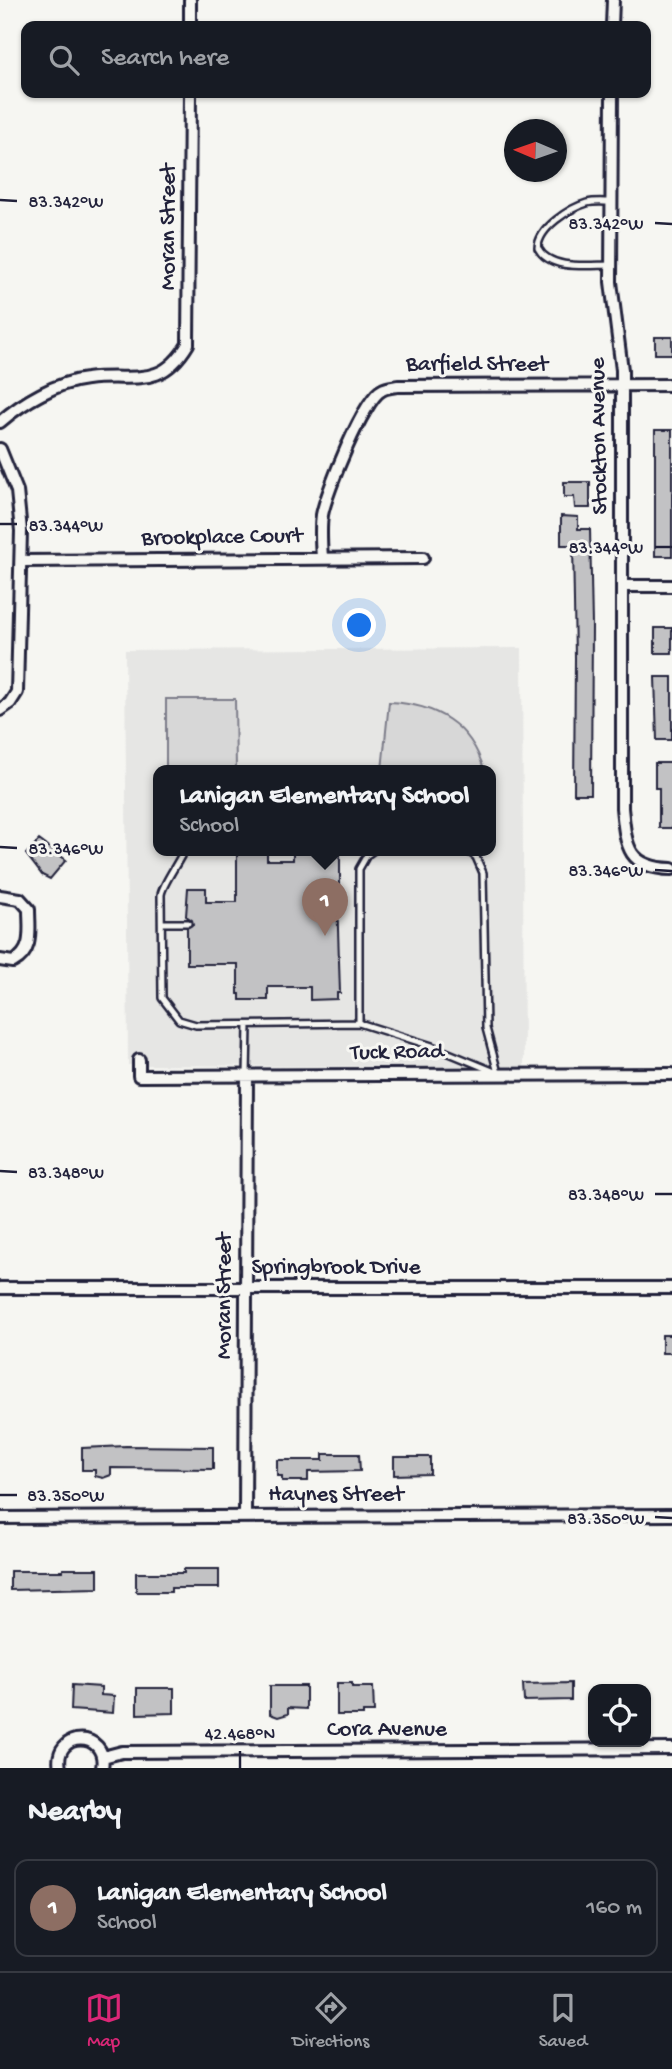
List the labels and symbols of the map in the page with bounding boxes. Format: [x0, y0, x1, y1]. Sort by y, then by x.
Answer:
north arrow [504, 119, 567, 182]
street label: Moran Street [156, 162, 183, 290]
text: 83.342°W [29, 193, 103, 214]
text: 83.342°W [569, 215, 643, 236]
street label: Barfield Street [405, 352, 550, 379]
street label: Stockton Avenue [585, 356, 615, 515]
text: 83.344°W [29, 517, 103, 538]
street label: Brookplace Court [140, 523, 304, 553]
text: 83.344°W [569, 539, 643, 560]
your location [342, 608, 376, 642]
text: 83.346°W [28, 840, 104, 861]
text: 83.346°W [568, 862, 644, 883]
pin: 1 [302, 878, 348, 936]
street label: Tuck Road [348, 1039, 445, 1067]
text: 83.348°W [28, 1164, 104, 1185]
text: 83.348°W [568, 1186, 644, 1207]
street label: Moran Street [212, 1231, 239, 1359]
street label: Springbrook Drive [251, 1255, 422, 1282]
street label: Haynes Street [268, 1482, 405, 1509]
text: 83.350°W [27, 1487, 105, 1508]
text: 83.350°W [567, 1510, 645, 1531]
street label: Cora Avenue [327, 1717, 448, 1744]
text: 42.468°N [205, 1725, 275, 1746]

